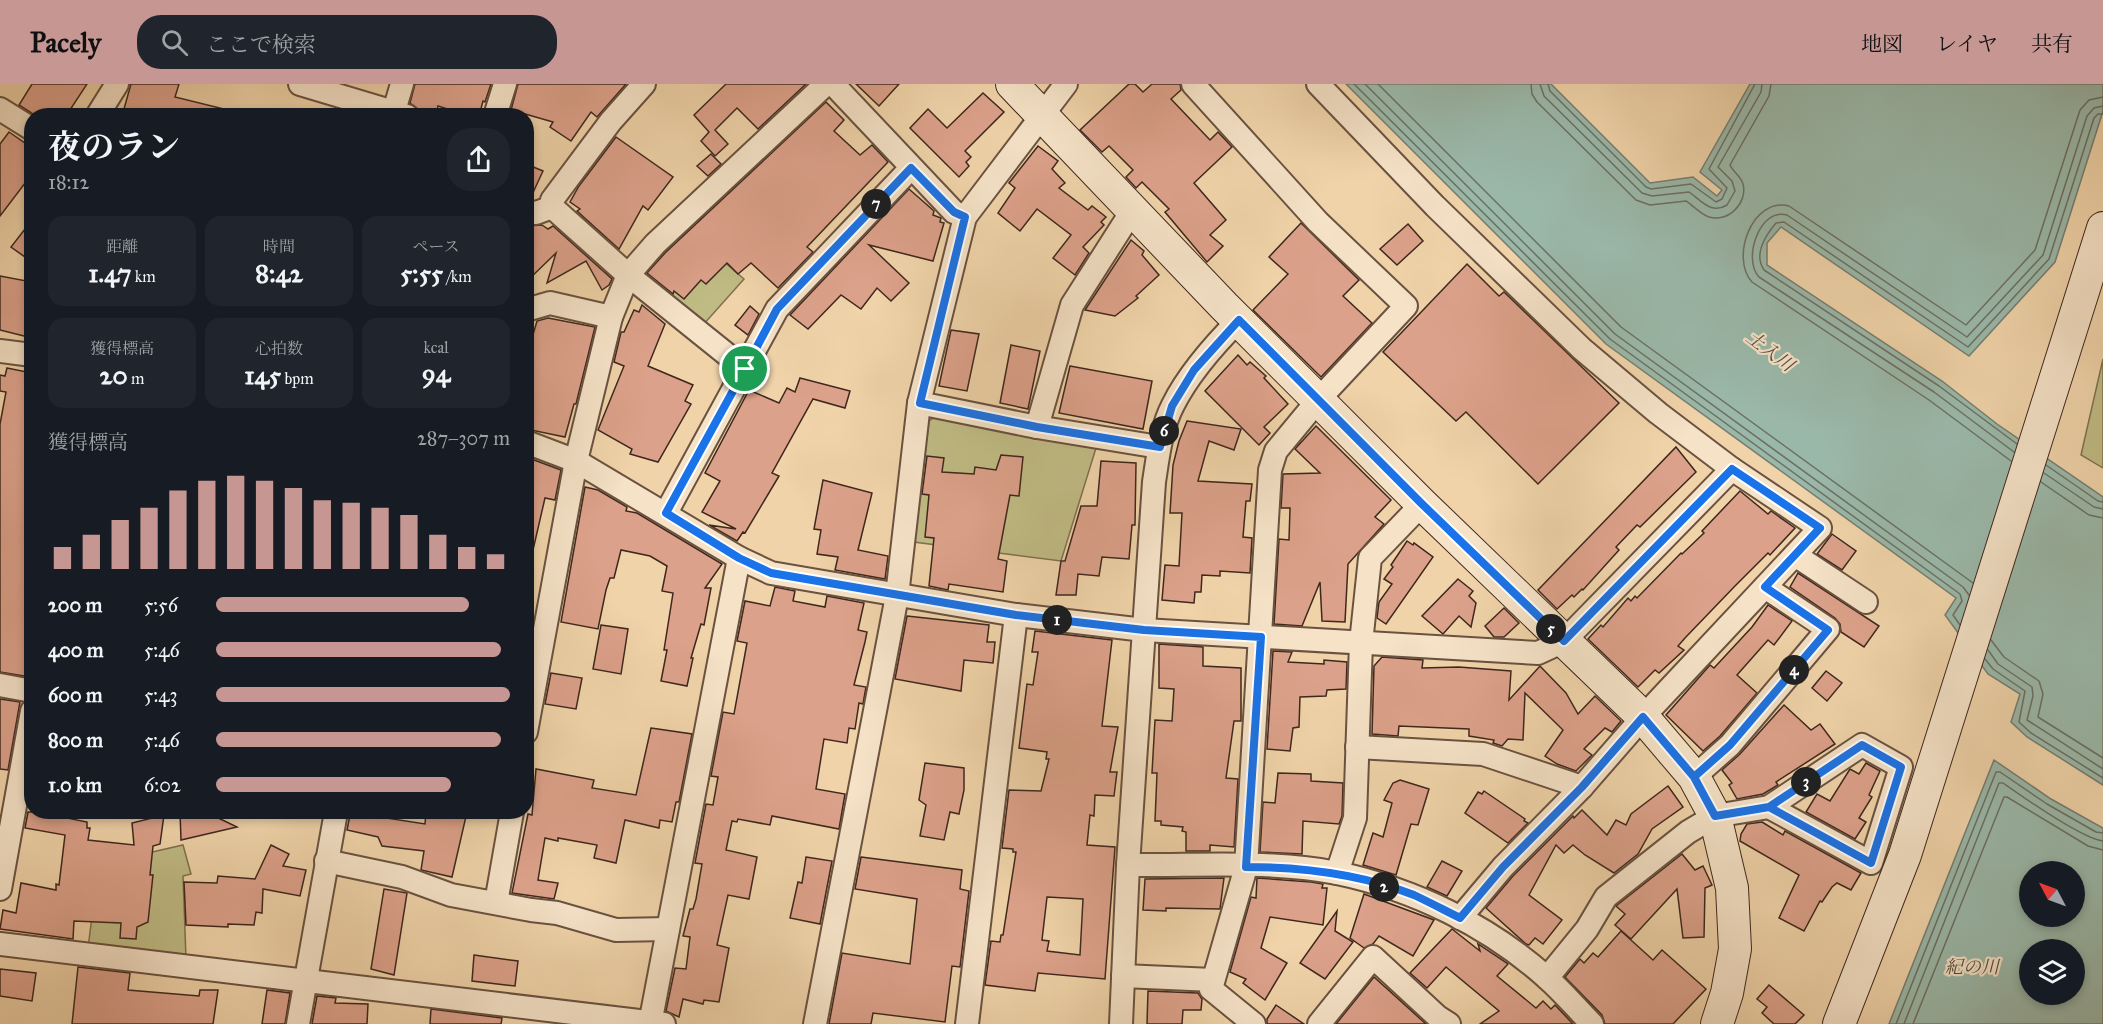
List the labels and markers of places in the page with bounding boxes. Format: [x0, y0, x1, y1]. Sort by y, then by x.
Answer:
pin: 7 [861, 189, 891, 219]
pin [719, 343, 770, 394]
pin: 6 [1149, 416, 1179, 446]
pin: 1 [1042, 605, 1072, 635]
pin: 5 [1536, 614, 1566, 644]
pin: 4 [1779, 655, 1809, 685]
pin: 3 [1791, 767, 1821, 797]
pin: 2 [1369, 872, 1399, 902]

